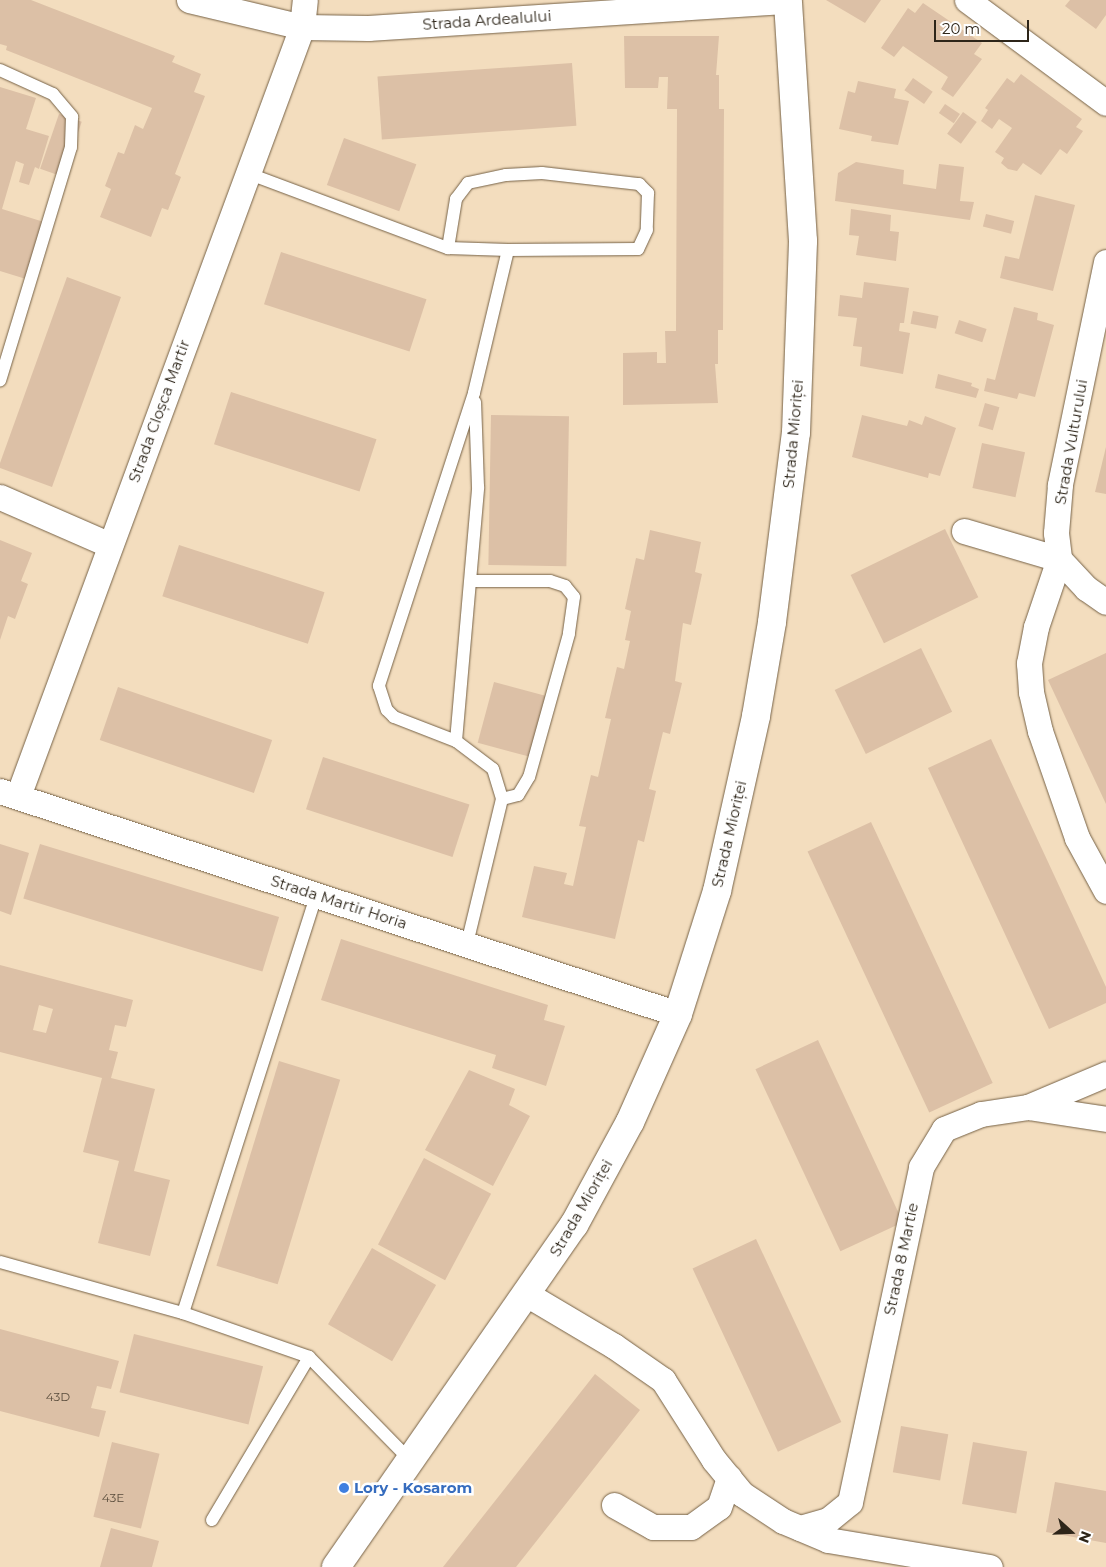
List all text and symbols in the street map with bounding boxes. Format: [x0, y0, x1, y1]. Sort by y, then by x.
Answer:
street label: Strada Ardealului [422, 7, 552, 33]
scale bar [936, 10, 1031, 42]
text: 20 m [942, 19, 980, 38]
street label: Strada Cloșca Martir [125, 337, 193, 485]
street label: Strada Vulturului [1051, 378, 1091, 506]
street label: Strada Mioriței [779, 379, 807, 489]
street label: Strada Mioriței [708, 779, 750, 889]
street label: Strada Martir Horia [269, 871, 409, 933]
street label: Strada Mioriței [546, 1156, 616, 1260]
street label: Strada 8 Martie [880, 1201, 922, 1317]
house number: 43D [46, 1390, 70, 1404]
place label: Lory - Kosarom [354, 1479, 472, 1497]
marker: Lory - Kosarom [338, 1482, 350, 1494]
house number: 43E [102, 1491, 124, 1505]
north arrow [1046, 1507, 1096, 1557]
text: N [1075, 1529, 1095, 1546]

